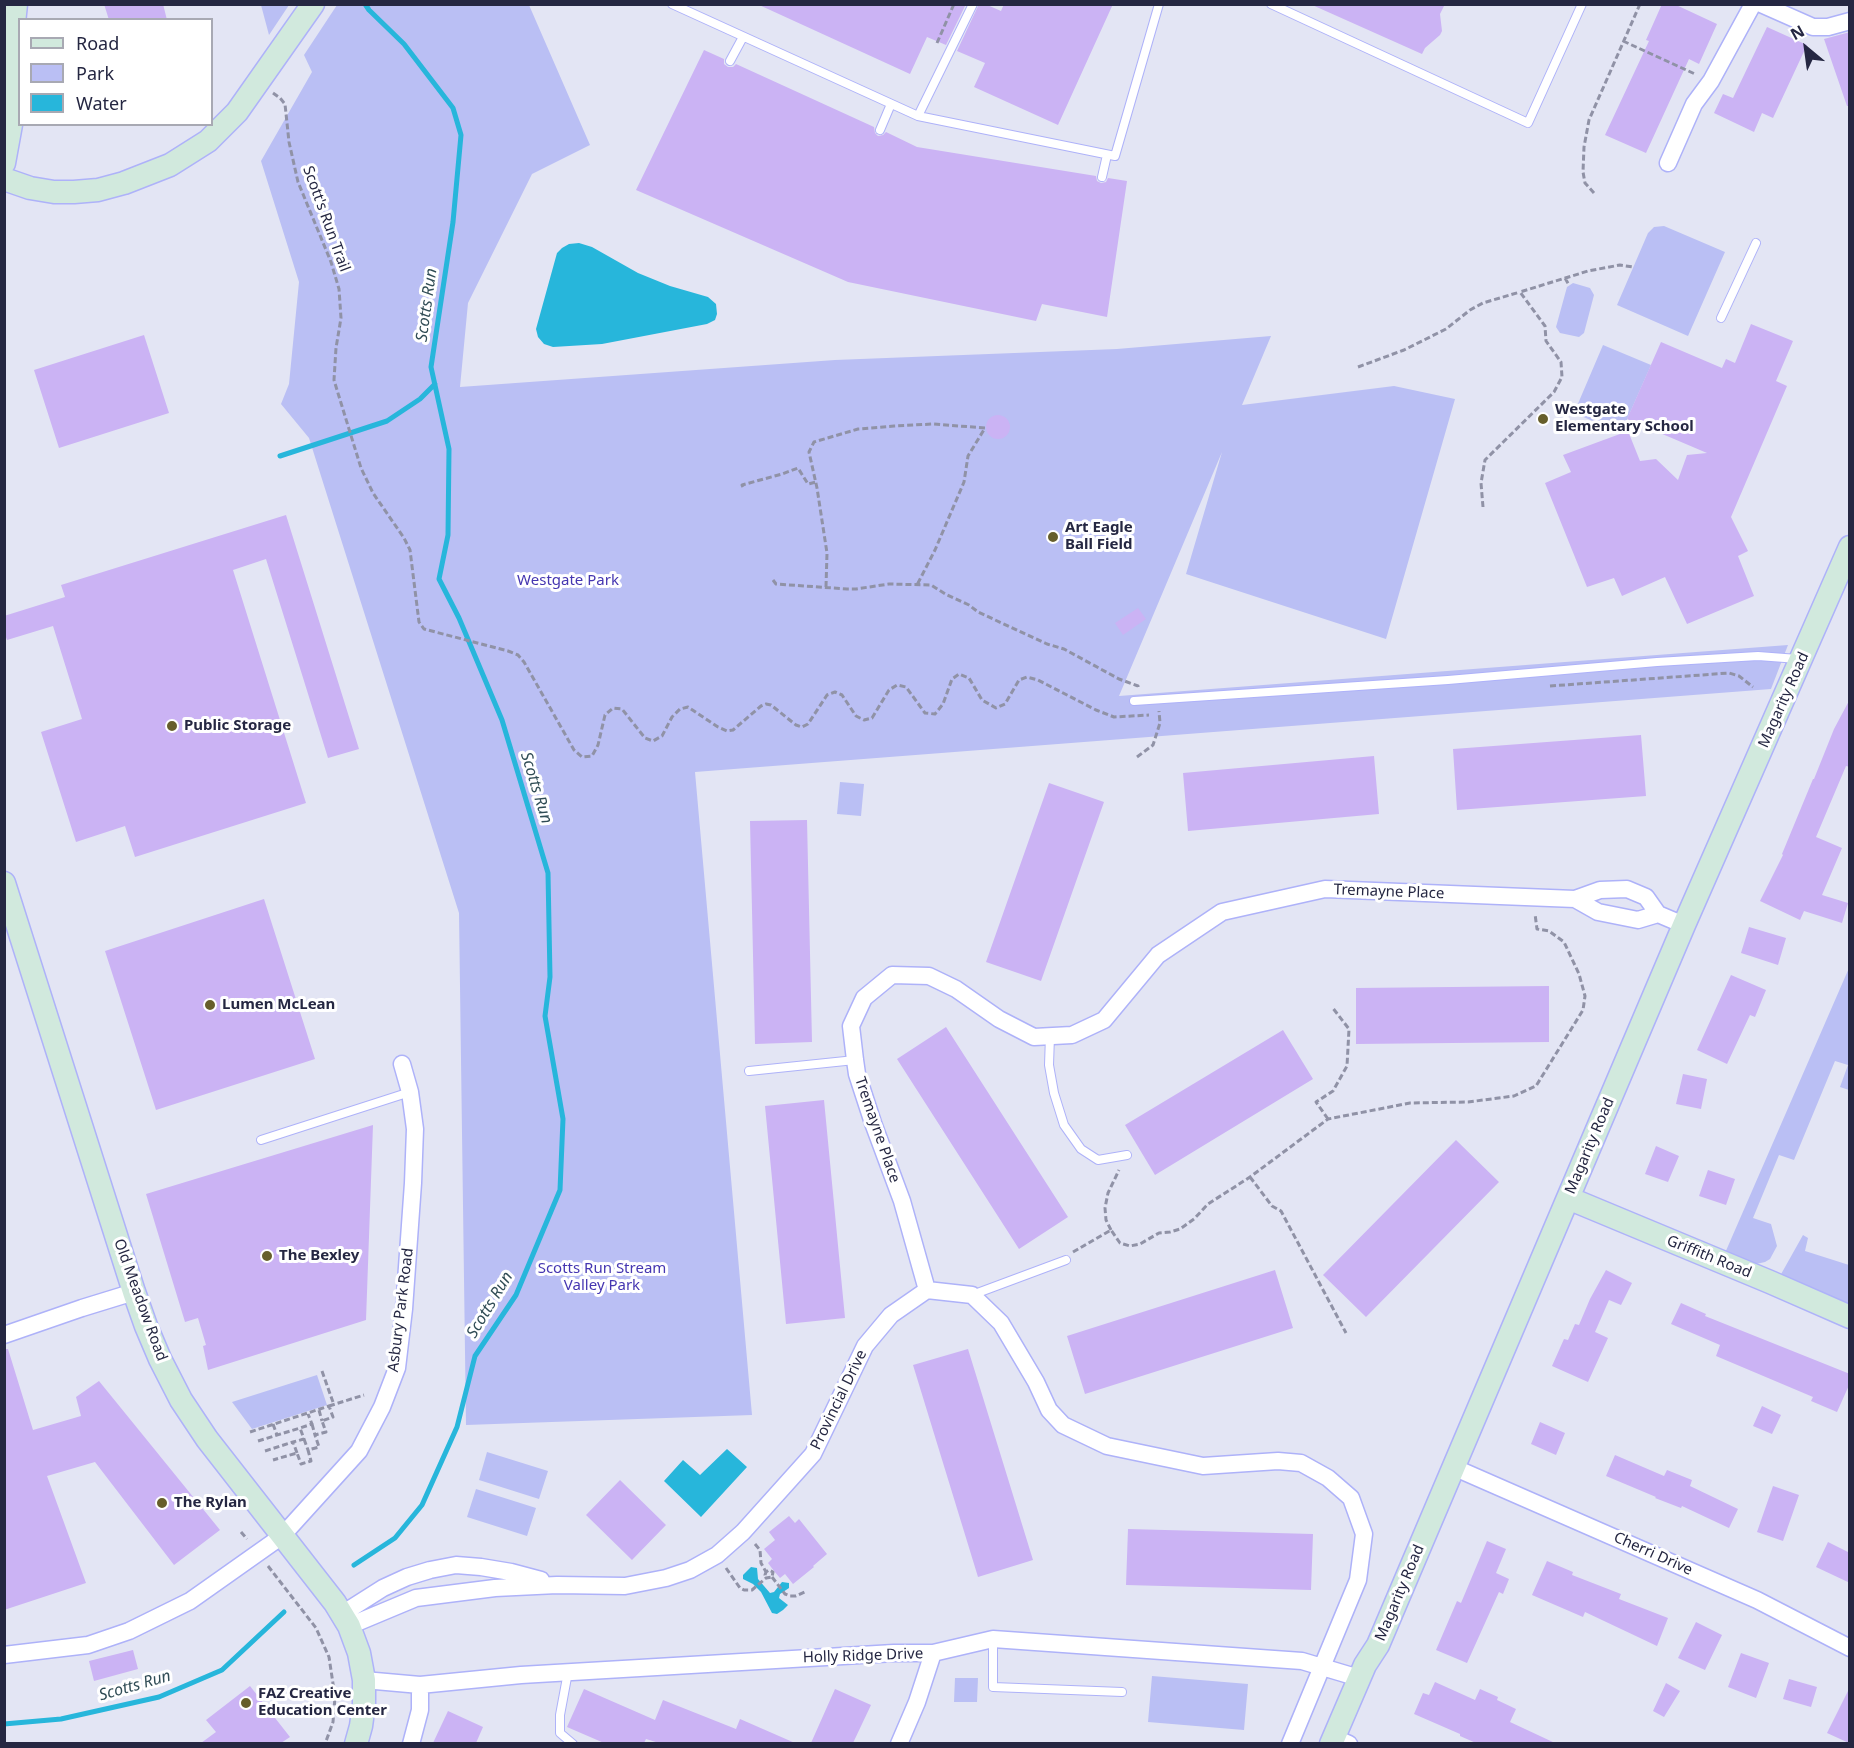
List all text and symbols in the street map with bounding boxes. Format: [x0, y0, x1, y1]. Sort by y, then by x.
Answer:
legend [18, 18, 213, 126]
north arrow [1776, 18, 1836, 78]
text: N [1786, 19, 1808, 45]
text: Road [76, 31, 119, 55]
text: Park [76, 61, 114, 85]
text: Water [76, 91, 127, 115]
street label: Scott's Run Trail [299, 164, 353, 274]
water label: Scotts Run [412, 267, 442, 343]
place label: Westgate Elementary School [1555, 401, 1694, 436]
marker: Westgate Elementary School [1536, 412, 1550, 426]
place label: Art Eagle Ball Field [1065, 519, 1133, 554]
marker: Art Eagle Ball Field [1046, 530, 1060, 544]
park label: Westgate Park [517, 572, 619, 590]
street label: Magarity Road [1755, 649, 1813, 751]
place label: Public Storage [184, 717, 291, 735]
marker: Public Storage [165, 719, 179, 733]
water label: Scotts Run [516, 750, 556, 826]
street label: Tremayne Place [1333, 881, 1445, 903]
place label: Lumen McLean [222, 996, 335, 1014]
marker: Lumen McLean [203, 998, 217, 1012]
street label: Tremayne Place [850, 1075, 904, 1185]
street label: Magarity Road [1562, 1095, 1618, 1197]
street label: Griffith Road [1664, 1232, 1754, 1282]
street label: Old Meadow Road [109, 1236, 171, 1364]
place label: The Bexley [279, 1247, 359, 1265]
street label: Asbury Park Road [384, 1247, 418, 1373]
marker: The Bexley [260, 1249, 274, 1263]
park label: Scotts Run Stream Valley Park [538, 1260, 666, 1295]
water label: Scotts Run [463, 1268, 517, 1342]
street label: Provincial Drive [807, 1347, 871, 1453]
place label: The Rylan [174, 1494, 247, 1512]
marker: The Rylan [155, 1496, 169, 1510]
street label: Cherri Drive [1611, 1529, 1695, 1579]
street label: Magarity Road [1372, 1542, 1428, 1644]
street label: Holly Ridge Drive [802, 1645, 924, 1667]
water label: Scotts Run [97, 1667, 173, 1705]
place label: FAZ Creative Education Center [258, 1685, 387, 1720]
marker: FAZ Creative Education Center [239, 1696, 253, 1710]

